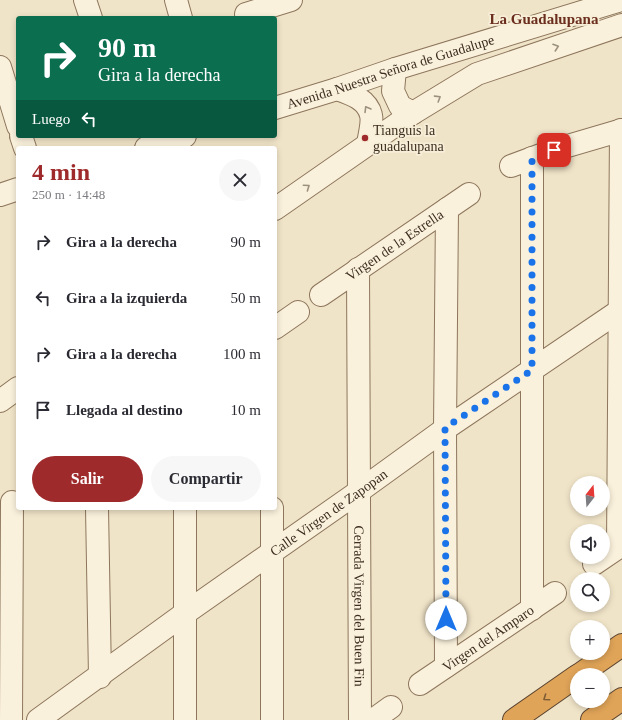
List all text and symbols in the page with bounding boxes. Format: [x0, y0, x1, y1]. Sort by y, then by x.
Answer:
district label: La Guadalupana [490, 11, 599, 27]
icon: right [32, 32, 84, 84]
text: 90 m [98, 32, 156, 63]
street label: Avenida Nuestra Señora de Guadalupe [285, 32, 496, 111]
one-way arrow [553, 43, 560, 52]
text: Gira a la derecha [98, 65, 220, 85]
one-way arrow [434, 95, 441, 103]
one-way arrow [365, 106, 372, 113]
icon: left [78, 108, 100, 130]
text: Luego [32, 111, 70, 127]
place label: Tianguis la guadalupana [373, 123, 445, 154]
marker: Tianguis la guadalupana [360, 133, 370, 143]
pin [537, 133, 571, 167]
icon: arrive [543, 139, 565, 161]
text: 4 min [32, 159, 90, 185]
button: close [219, 159, 261, 201]
one-way arrow [303, 184, 310, 192]
text: 250 m · 14:48 [32, 187, 105, 202]
street label: Virgen de la Estrella [343, 206, 447, 283]
icon: right [32, 231, 54, 253]
text: Gira a la derecha [66, 234, 177, 250]
text: 90 m [231, 234, 261, 250]
icon: left [32, 287, 54, 309]
text: Gira a la izquierda [66, 290, 187, 306]
text: 50 m [231, 290, 261, 306]
icon: right [32, 343, 54, 365]
text: Gira a la derecha [66, 346, 177, 362]
text: 100 m [223, 346, 261, 362]
icon: arrive [32, 399, 54, 421]
text: Llegada al destino [66, 402, 183, 418]
text: 10 m [231, 402, 261, 418]
button: Salir [32, 456, 143, 502]
button: Compartir [151, 456, 261, 502]
street label: Calle Virgen de Zapopan [267, 466, 390, 559]
north arrow [570, 476, 610, 516]
map controls [570, 476, 610, 708]
button: sound [570, 524, 610, 564]
street label: Cerrada Virgen del Buen Fin [352, 525, 367, 687]
button: search [570, 572, 610, 612]
position arrow [425, 598, 467, 640]
street label: Virgen del Amparo [439, 602, 537, 674]
button: + [570, 620, 610, 660]
button: − [570, 668, 610, 708]
one-way arrow [543, 693, 550, 700]

